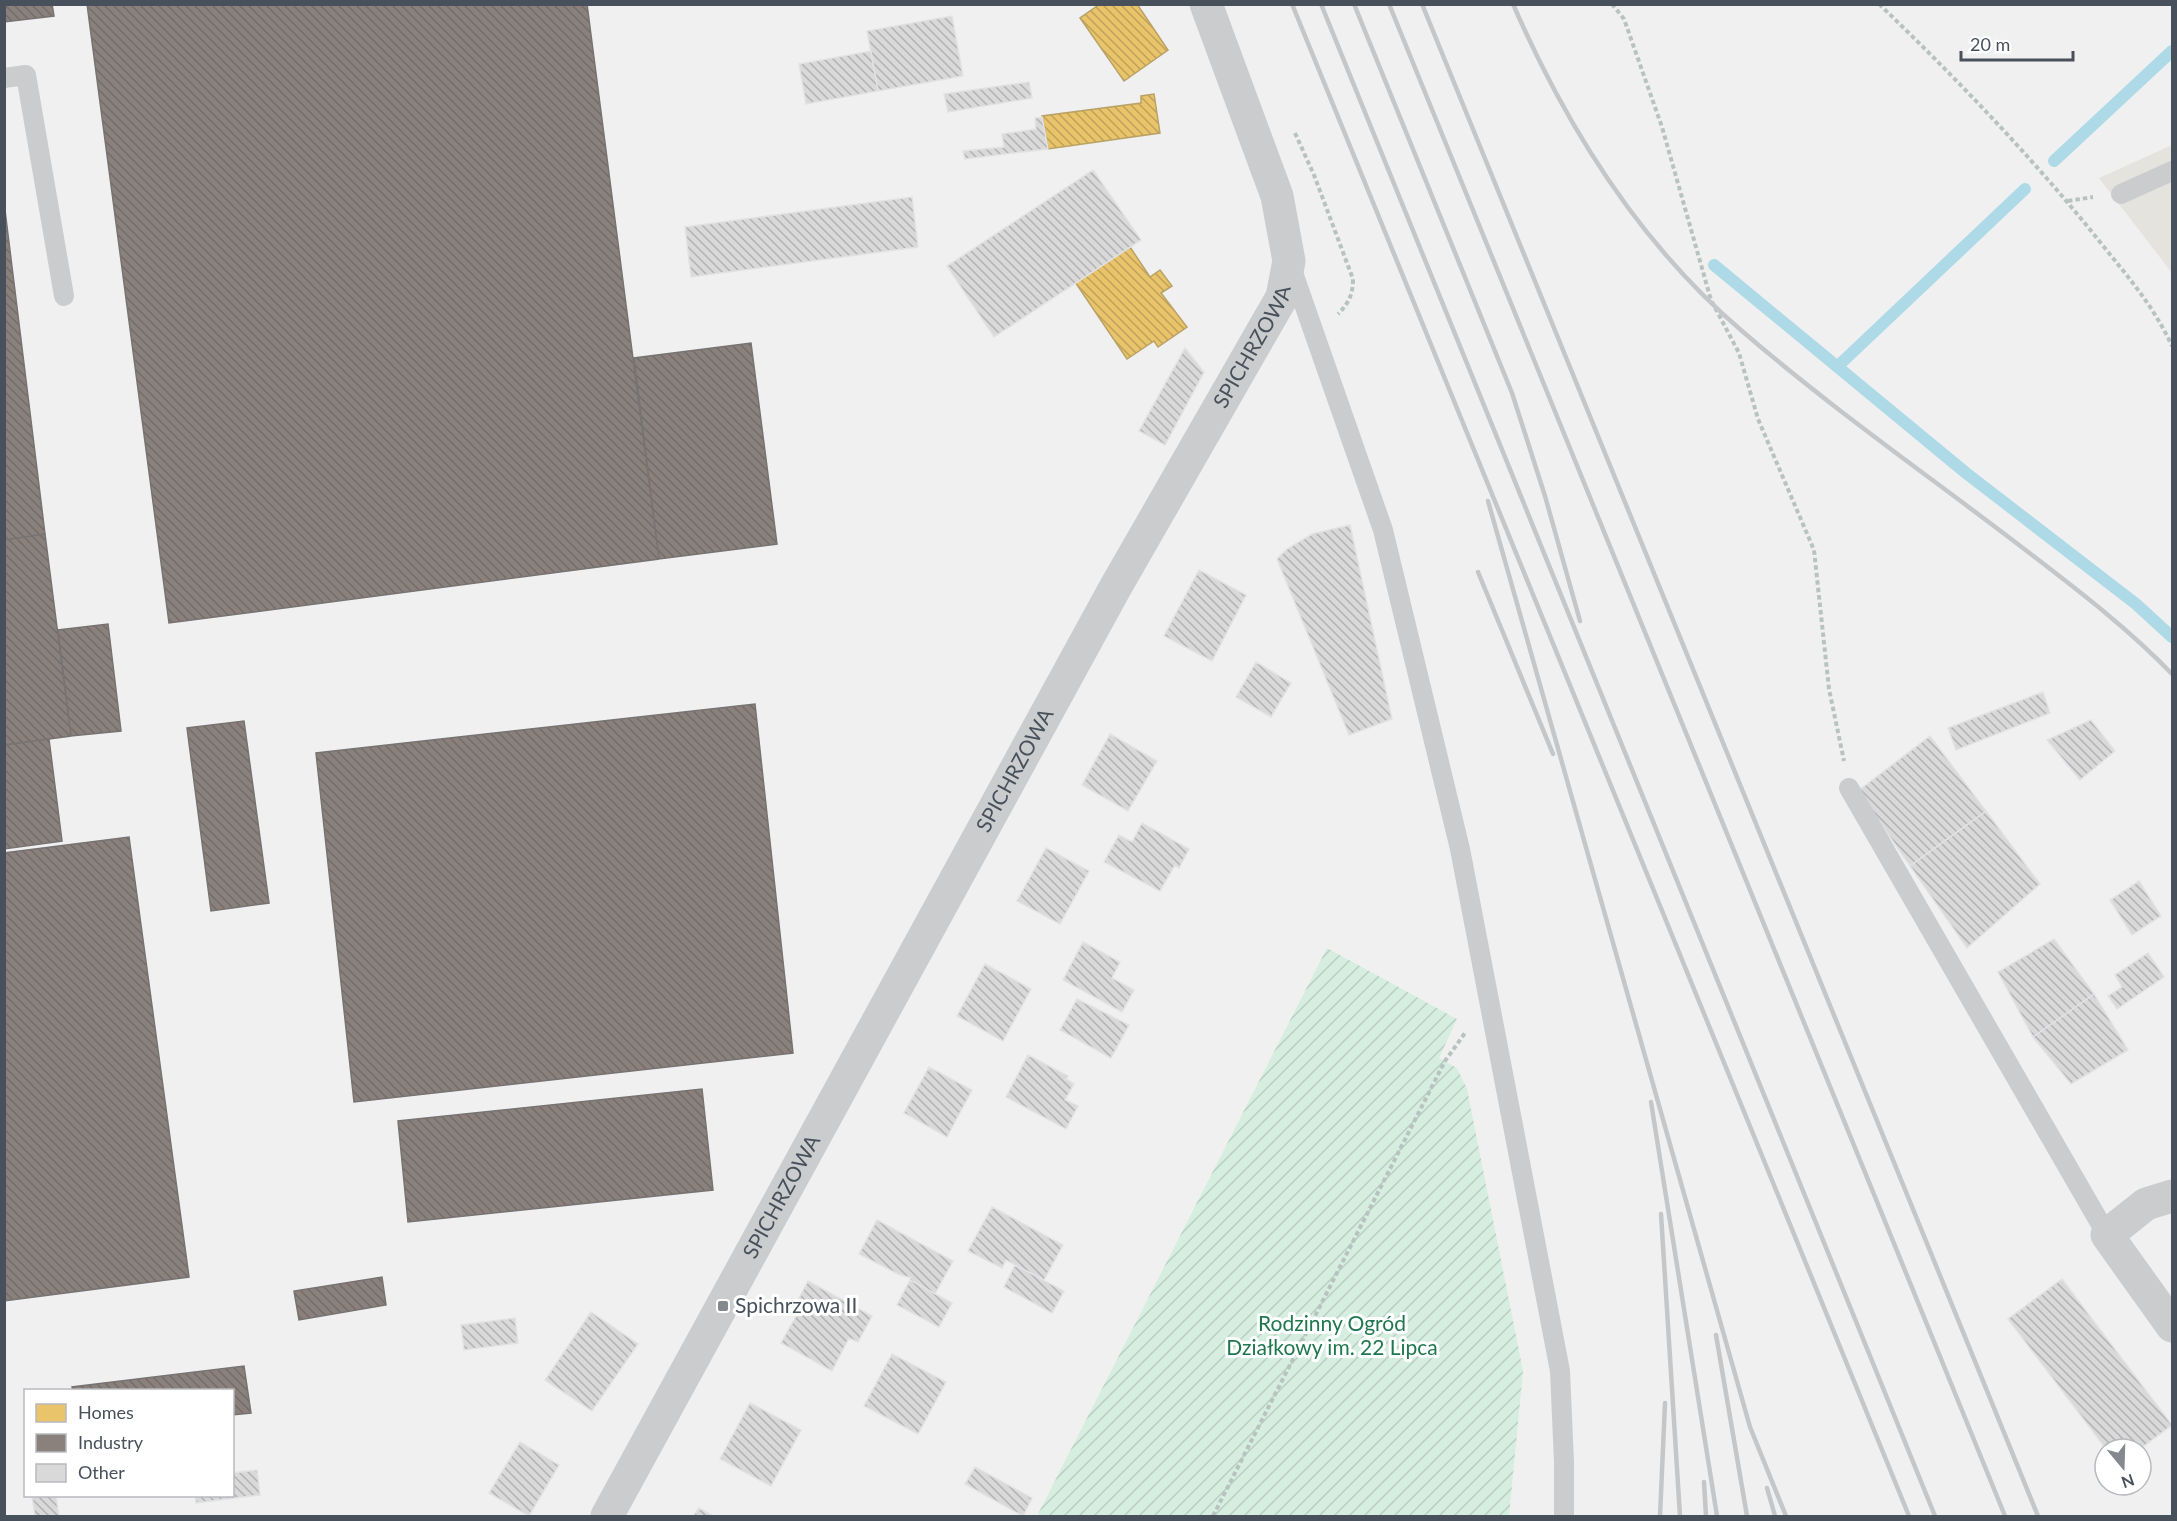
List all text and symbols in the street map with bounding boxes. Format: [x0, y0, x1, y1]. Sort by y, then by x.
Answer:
scale bar [1961, 24, 2074, 62]
text: 20 m [1970, 33, 2010, 55]
street label: SPICHRZOWA [1207, 283, 1295, 412]
street label: SPICHRZOWA [970, 703, 1058, 836]
street label: SPICHRZOWA [737, 1129, 825, 1262]
place label: Spichrzowa II [735, 1292, 857, 1317]
marker: Spichrzowa II [716, 1299, 730, 1313]
park label: Rodzinny Ogród Działkowy im. 22 Lipca [1226, 1310, 1438, 1359]
legend [24, 1389, 234, 1497]
text: Homes [78, 1401, 134, 1423]
text: Industry [78, 1431, 144, 1453]
north arrow [2093, 1437, 2153, 1497]
text: Other [78, 1461, 125, 1483]
text: N [2119, 1471, 2137, 1493]

